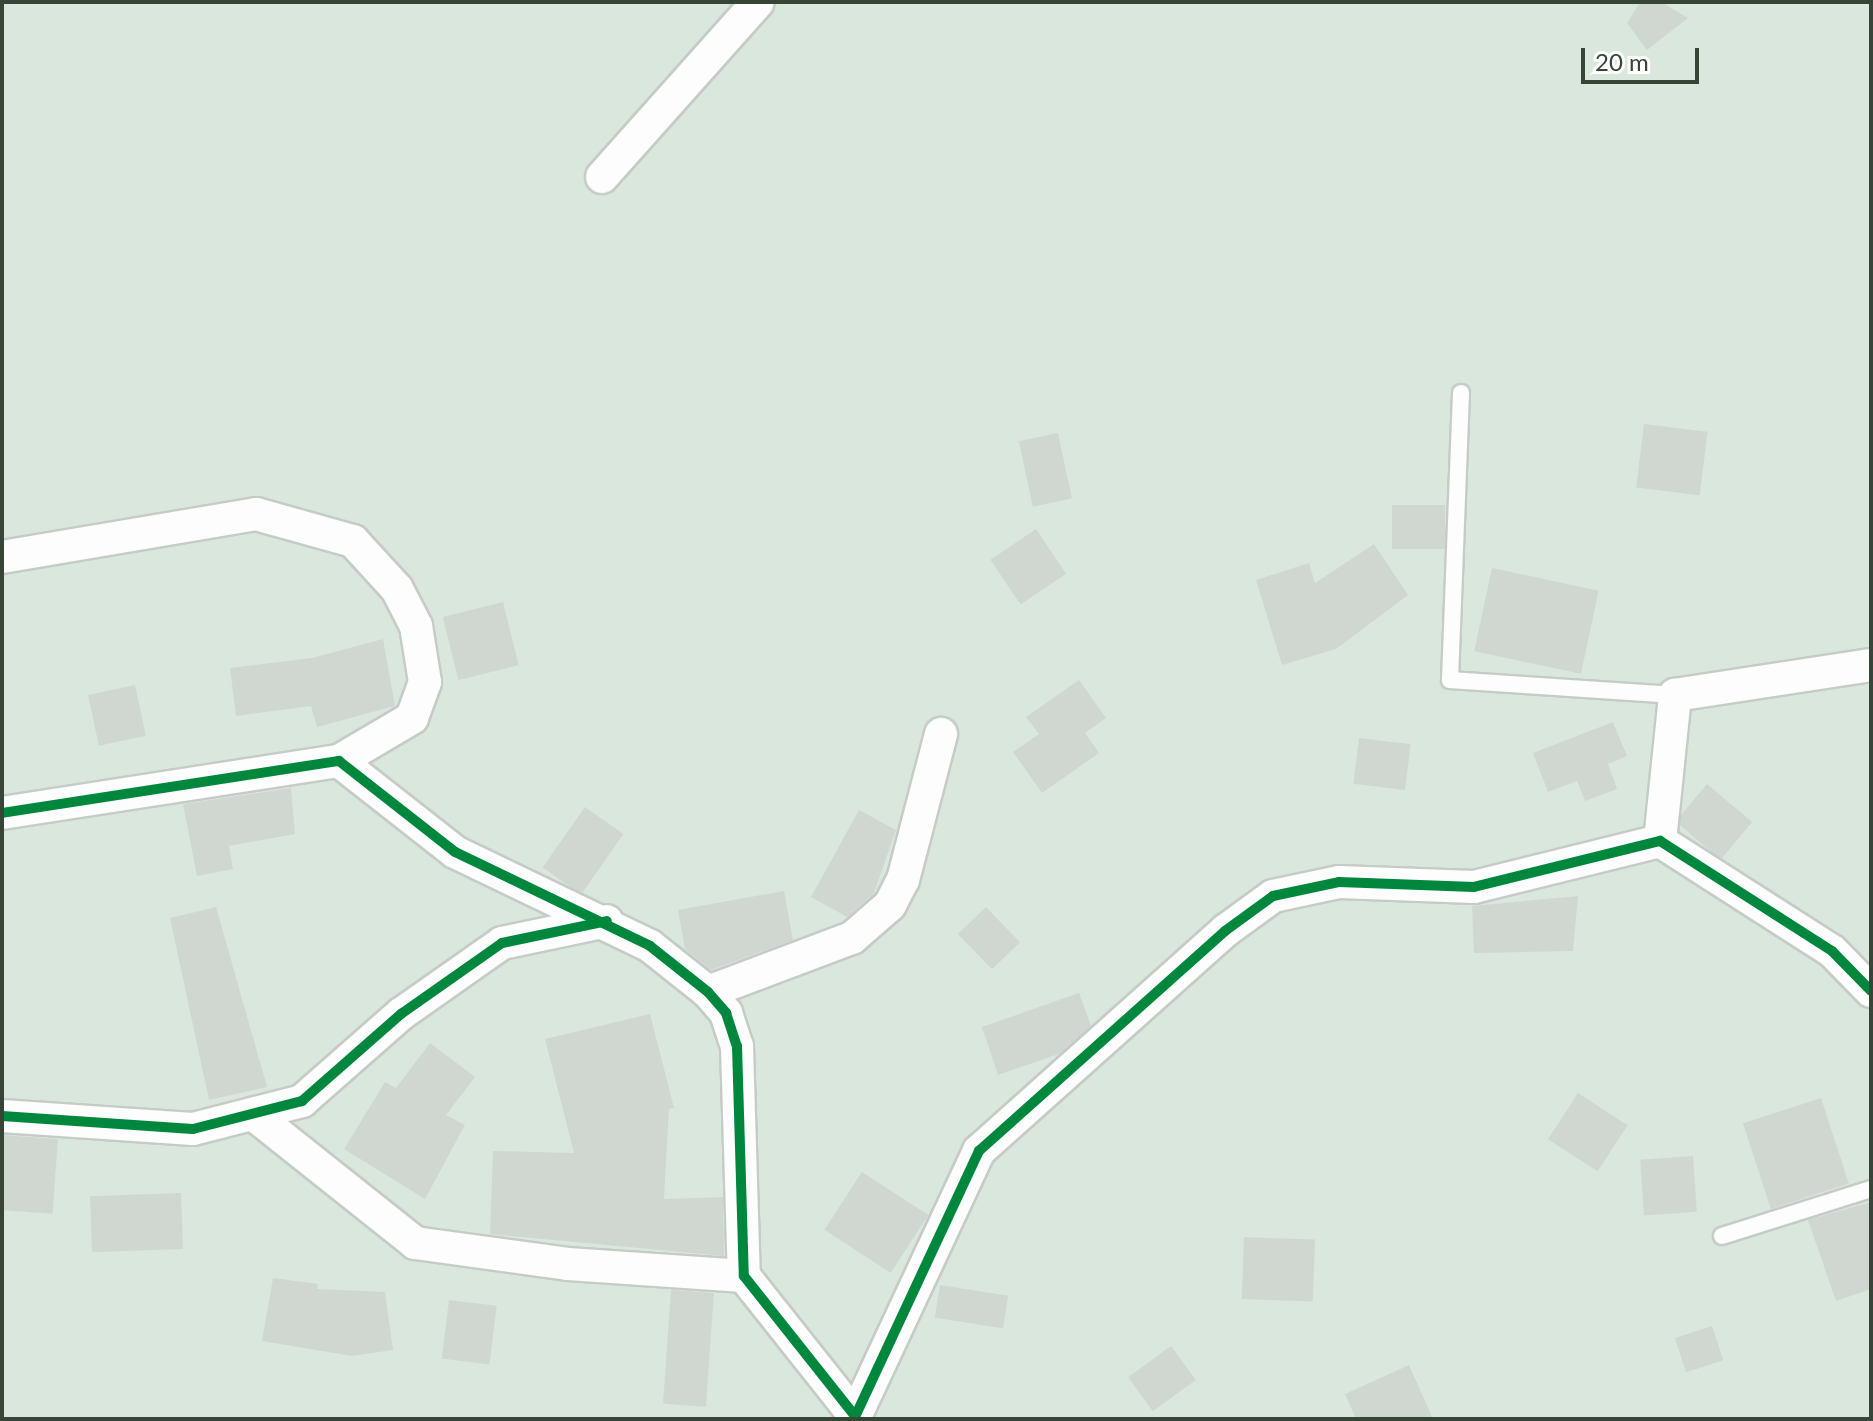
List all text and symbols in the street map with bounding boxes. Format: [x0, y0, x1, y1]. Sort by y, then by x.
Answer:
scale bar [1585, 32, 1703, 82]
text: 20 m [1595, 47, 1649, 76]

